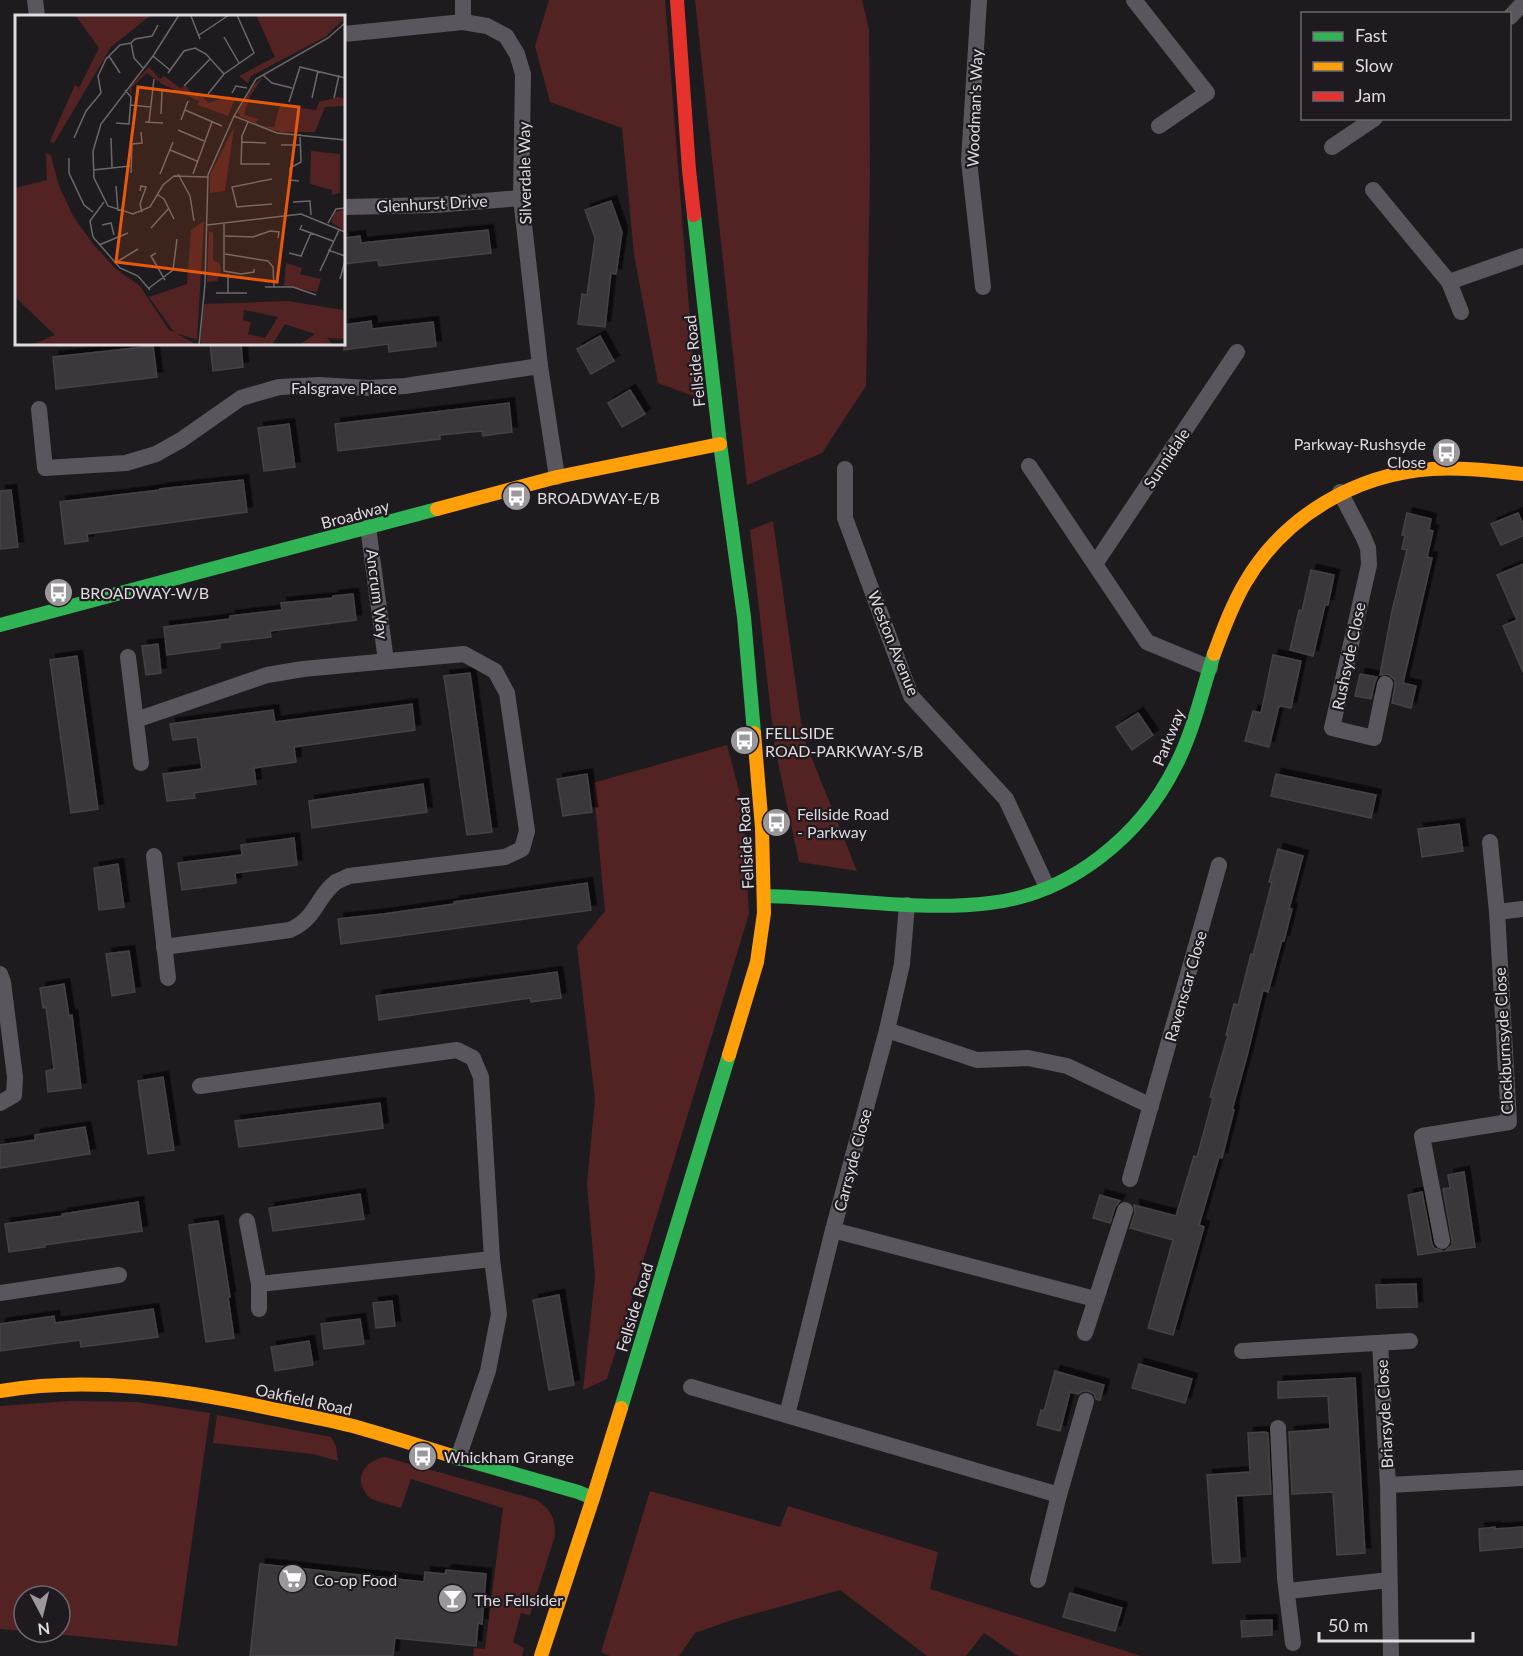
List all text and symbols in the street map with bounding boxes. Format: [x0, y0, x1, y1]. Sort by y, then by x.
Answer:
legend [1301, 12, 1511, 120]
inset map [15, 15, 345, 345]
text: Fast [1355, 24, 1388, 46]
street label: Woodman's Way [962, 48, 986, 167]
text: Slow [1355, 54, 1393, 76]
text: Jam [1355, 84, 1386, 106]
street label: Silverdale Way [514, 121, 534, 225]
street label: Glenhurst Drive [376, 191, 488, 215]
street label: Fellside Road [680, 314, 708, 408]
street label: Falsgrave Place [291, 378, 397, 397]
street label: Sunnidale [1139, 424, 1193, 492]
place label: Parkway-Rushsyde Close [1294, 434, 1426, 471]
bus stop icon: Parkway-Rushsyde Close [1431, 436, 1463, 468]
bus stop icon: BROADWAY-E/B [500, 481, 532, 513]
place label: BROADWAY-E/B [537, 488, 660, 507]
street label: Broadway [319, 496, 392, 532]
street label: Ancrum Way [363, 548, 393, 641]
bus stop icon: BROADWAY-W/B [43, 576, 75, 608]
place label: BROADWAY-W/B [80, 583, 209, 602]
street label: Weston Avenue [864, 588, 924, 698]
street label: Rushsyde Close [1327, 600, 1369, 712]
street label: Parkway [1148, 705, 1188, 768]
place label: FELLSIDE ROAD-PARKWAY-S/B [765, 723, 923, 760]
bus stop icon: FELLSIDE ROAD-PARKWAY-S/B [728, 725, 760, 757]
street label: Fellside Road [733, 797, 757, 889]
place label: Fellside Road - Parkway [797, 804, 889, 841]
bus stop icon: Fellside Road - Parkway [760, 806, 792, 838]
street label: Ravenscar Close [1160, 929, 1210, 1043]
street label: Clockburnsyde Close [1490, 967, 1516, 1115]
street label: Carrsyde Close [829, 1107, 875, 1213]
street label: Fellside Road [611, 1260, 657, 1354]
street label: Briarsyde Close [1372, 1359, 1396, 1469]
street label: Oakfield Road [254, 1379, 354, 1419]
bus stop icon: Whickham Grange [407, 1440, 439, 1472]
place label: Whickham Grange [444, 1447, 574, 1466]
supermarket icon: Co-op Food [277, 1563, 309, 1595]
place label: Co-op Food [314, 1570, 397, 1589]
bar icon: The Fellsider [437, 1583, 469, 1615]
north arrow [12, 1584, 72, 1644]
place label: The Fellsider [474, 1590, 563, 1609]
scale bar [1319, 1605, 1474, 1643]
text: 50 m [1328, 1614, 1368, 1636]
text: N [37, 1619, 51, 1640]

